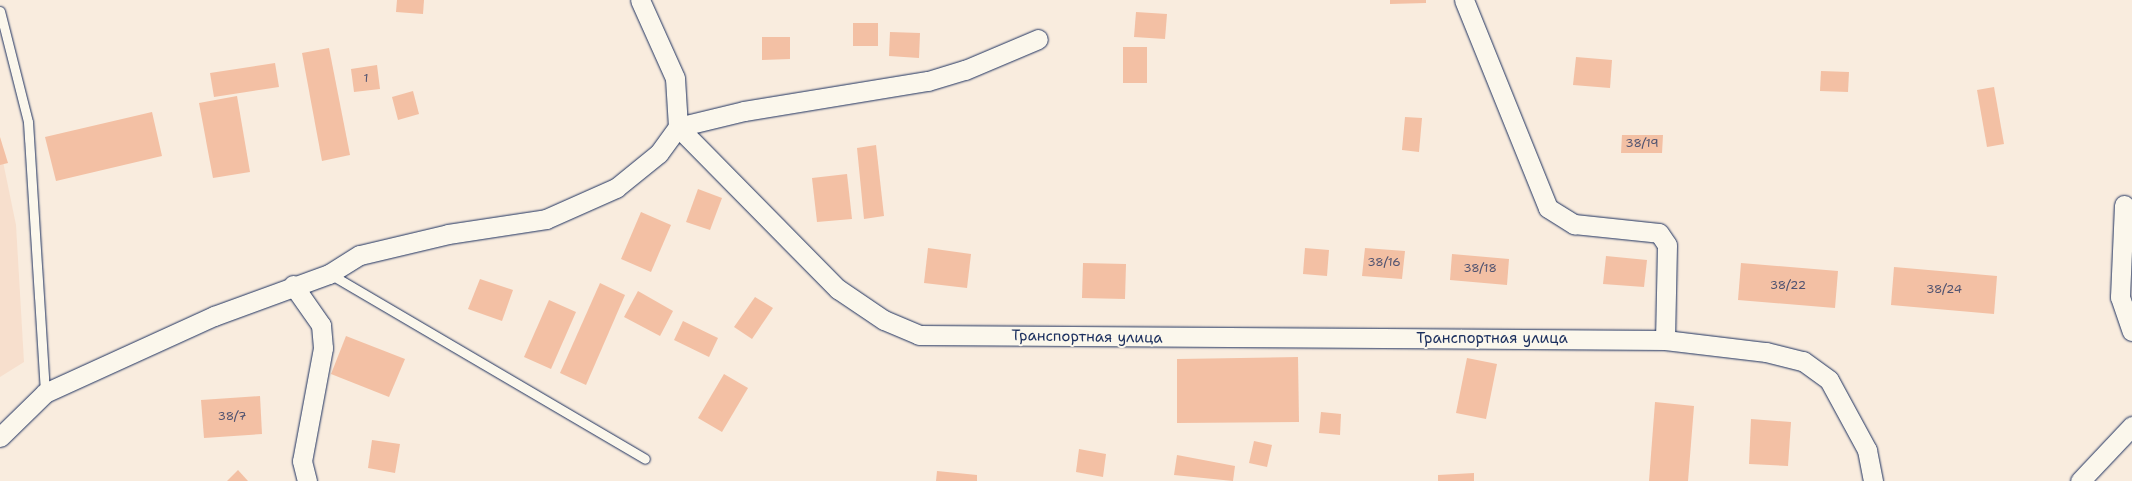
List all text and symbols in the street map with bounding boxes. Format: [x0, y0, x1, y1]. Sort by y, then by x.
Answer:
house number: 1 [363, 72, 369, 86]
house number: 38/19 [1625, 137, 1659, 151]
house number: 38/16 [1367, 256, 1401, 270]
house number: 38/18 [1463, 262, 1497, 276]
house number: 38/22 [1770, 279, 1806, 293]
house number: 38/24 [1926, 283, 1962, 297]
street label: Транспортная улица [1011, 327, 1163, 347]
street label: Транспортная улица [1416, 330, 1568, 348]
house number: 38/7 [218, 410, 246, 424]

